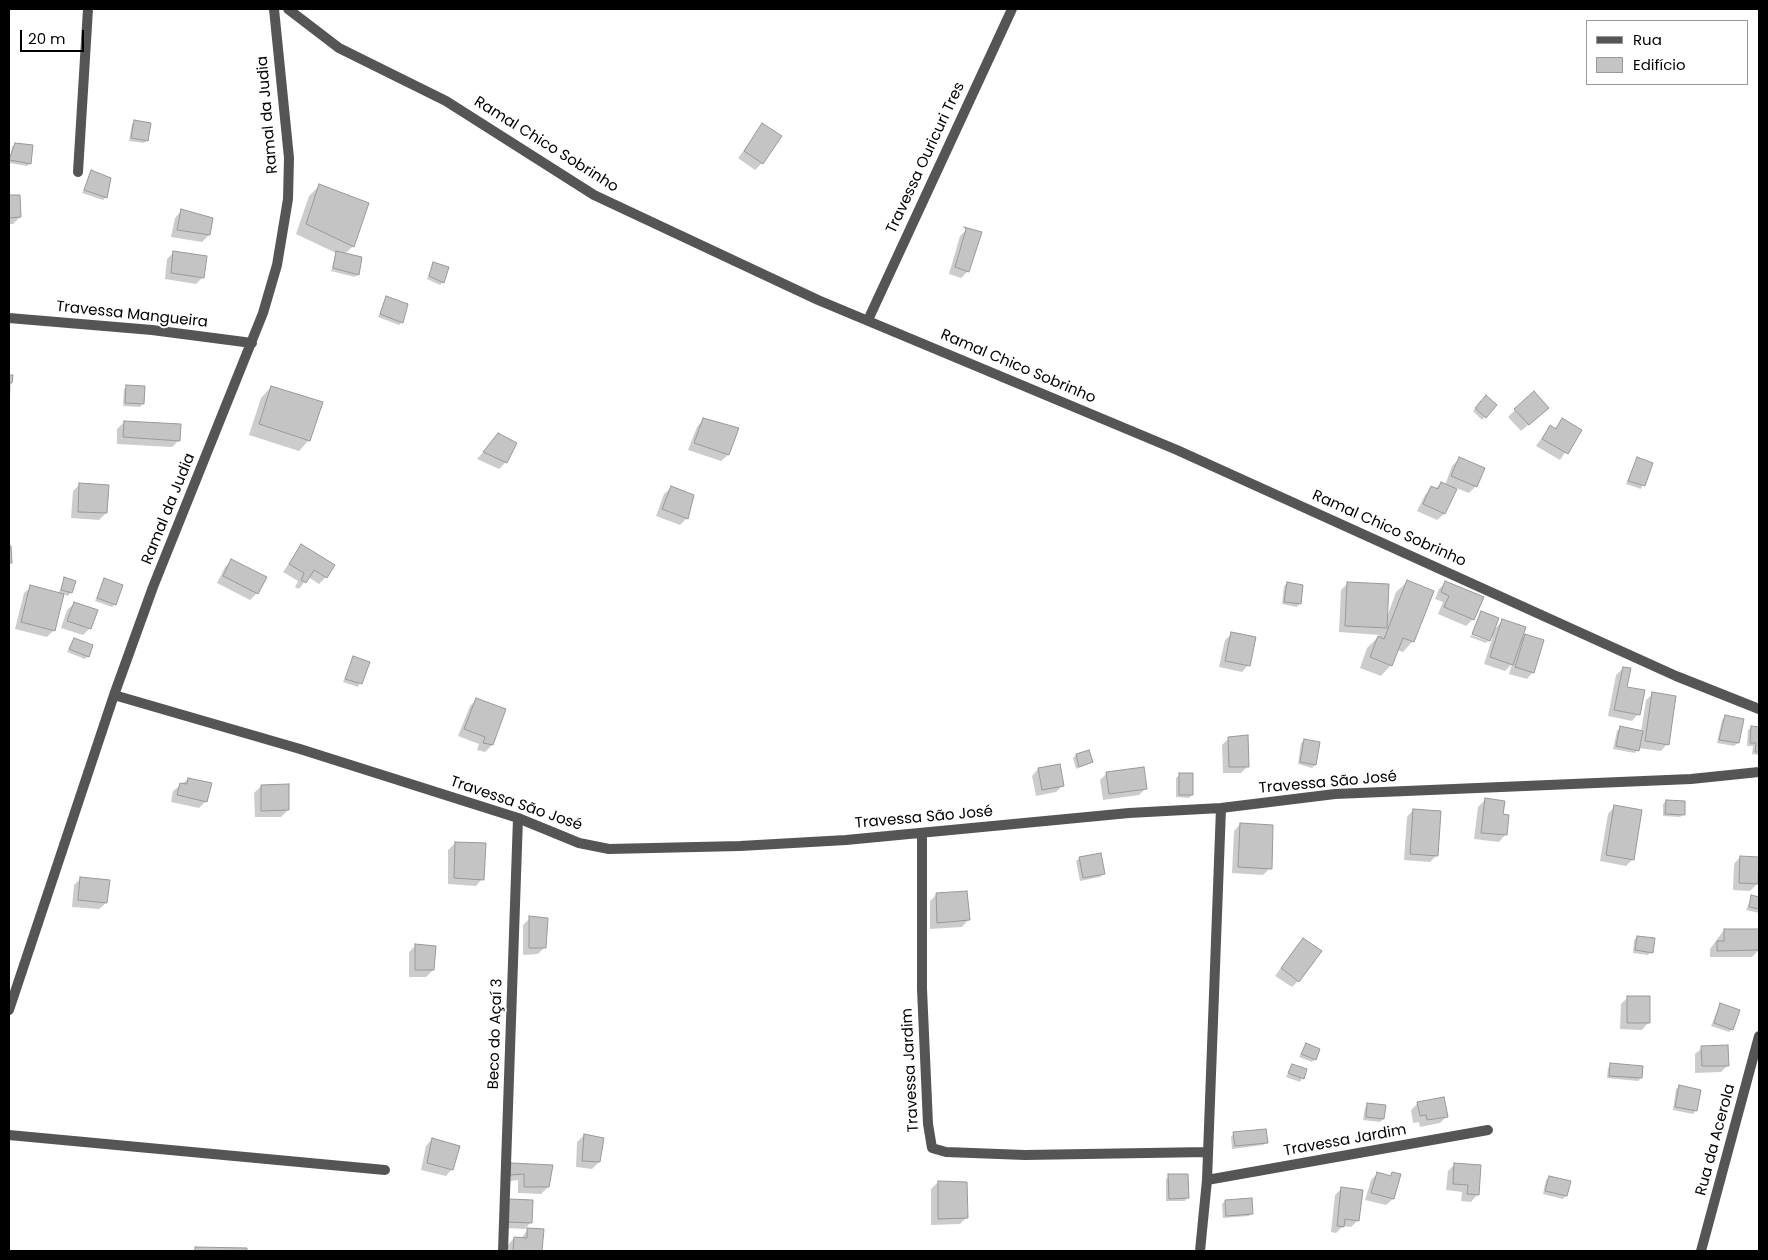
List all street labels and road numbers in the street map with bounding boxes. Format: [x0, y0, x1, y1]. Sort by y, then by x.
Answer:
street label: Ramal da Judia [254, 55, 282, 175]
street label: Travessa Ouricuri Tres [883, 79, 969, 237]
street label: Ramal Chico Sobrinho [471, 93, 621, 197]
street label: Travessa Mangueira [55, 298, 209, 332]
street label: Ramal Chico Sobrinho [938, 326, 1098, 408]
street label: Ramal da Judia [138, 451, 200, 567]
street label: Ramal Chico Sobrinho [1309, 487, 1469, 571]
street label: Travessa São José [1258, 768, 1398, 798]
street label: Travessa São José [448, 773, 584, 835]
street label: Travessa São José [854, 803, 994, 833]
street label: Beco do Açaí 3 [485, 978, 507, 1090]
street label: Travessa Jardim [899, 1007, 923, 1133]
street label: Rua da Acerola [1692, 1082, 1740, 1198]
street label: Travessa Jardim [1282, 1121, 1408, 1161]

